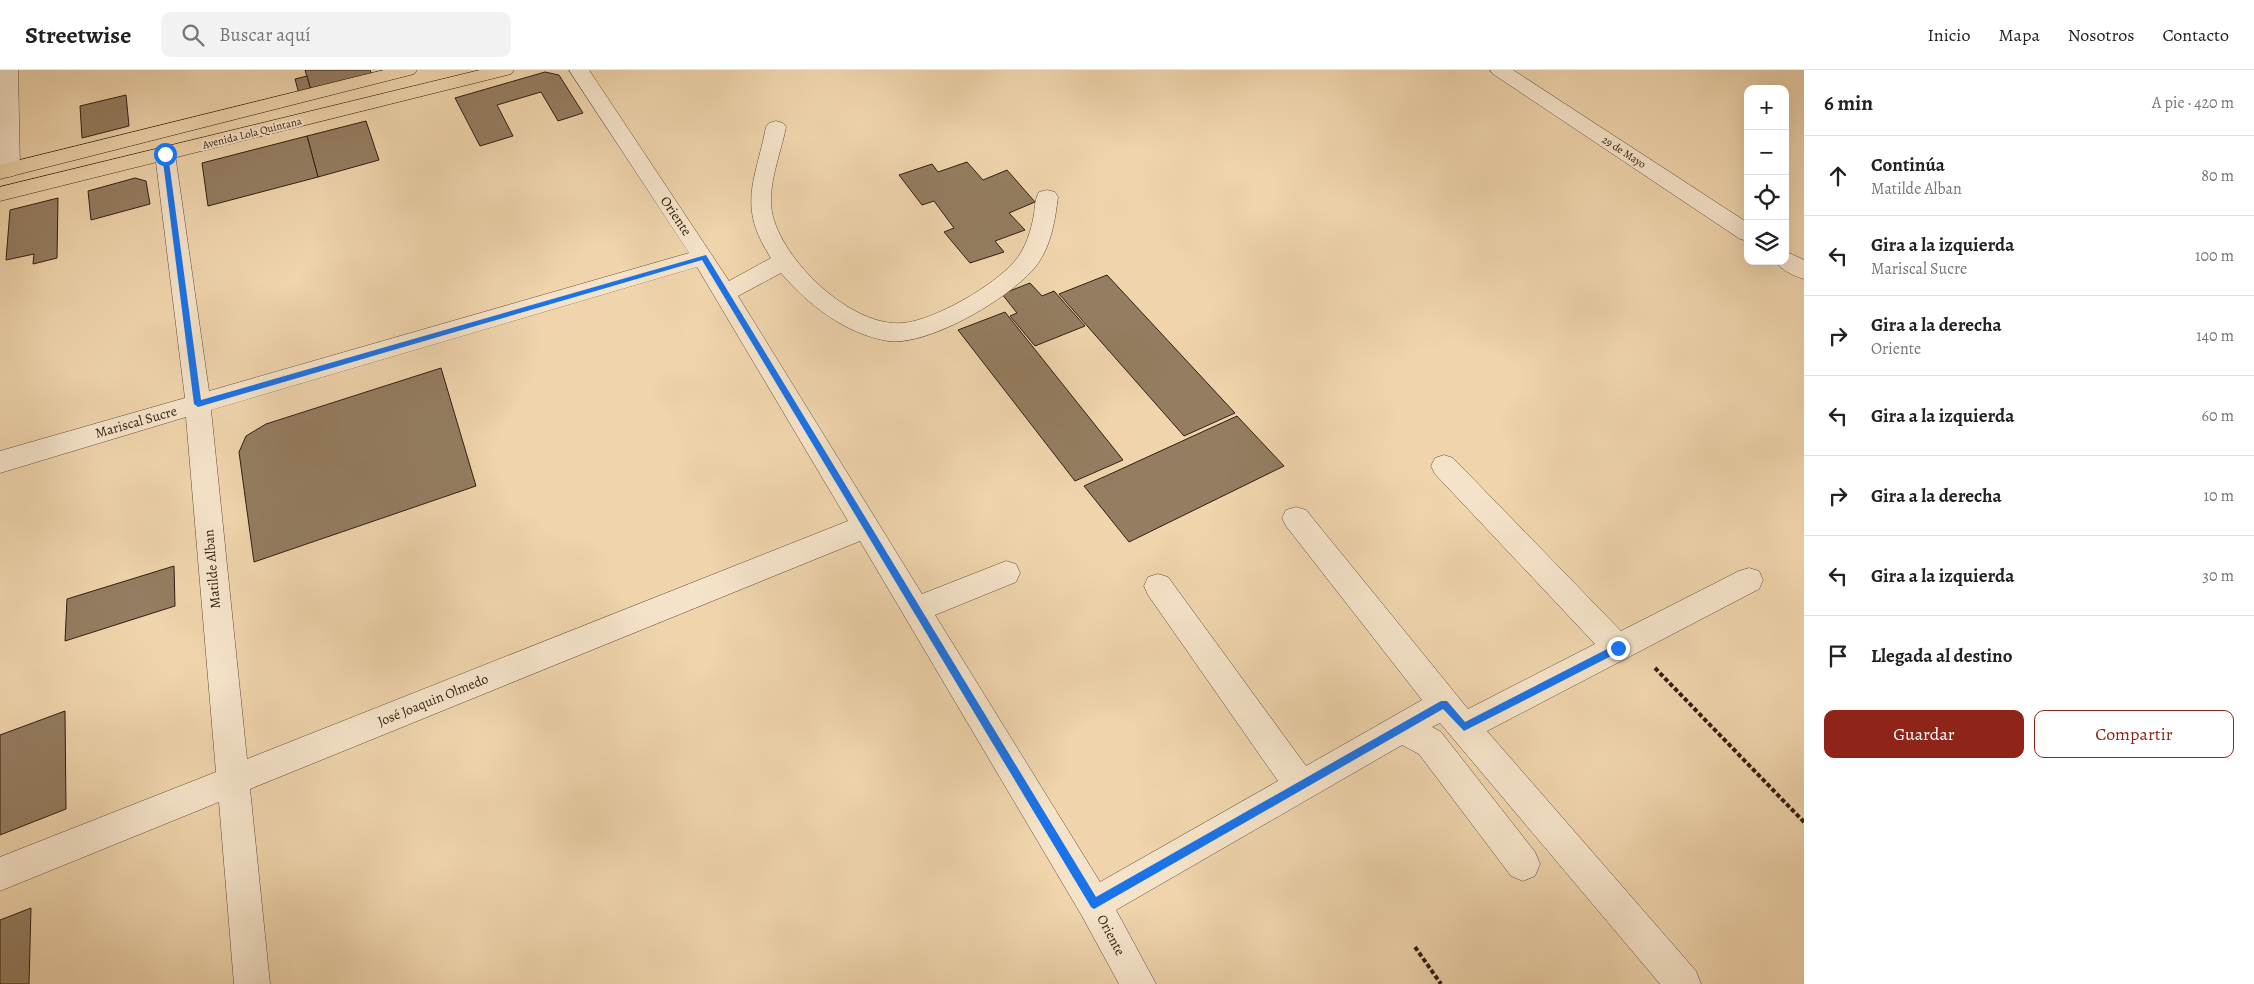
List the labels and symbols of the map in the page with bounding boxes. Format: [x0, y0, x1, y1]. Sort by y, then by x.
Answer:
street label: Avenida Lola Quintana [200, 113, 304, 153]
street label: 29 de Mayo [1599, 132, 1649, 172]
route start [154, 143, 177, 166]
street label: Oriente [656, 193, 696, 239]
street label: Mariscal Sucre [93, 401, 179, 443]
street label: Matilde Alban [199, 528, 225, 609]
route end [1607, 637, 1630, 660]
street label: José Joaquin Olmedo [375, 669, 491, 731]
street label: Oriente [1092, 911, 1130, 959]

